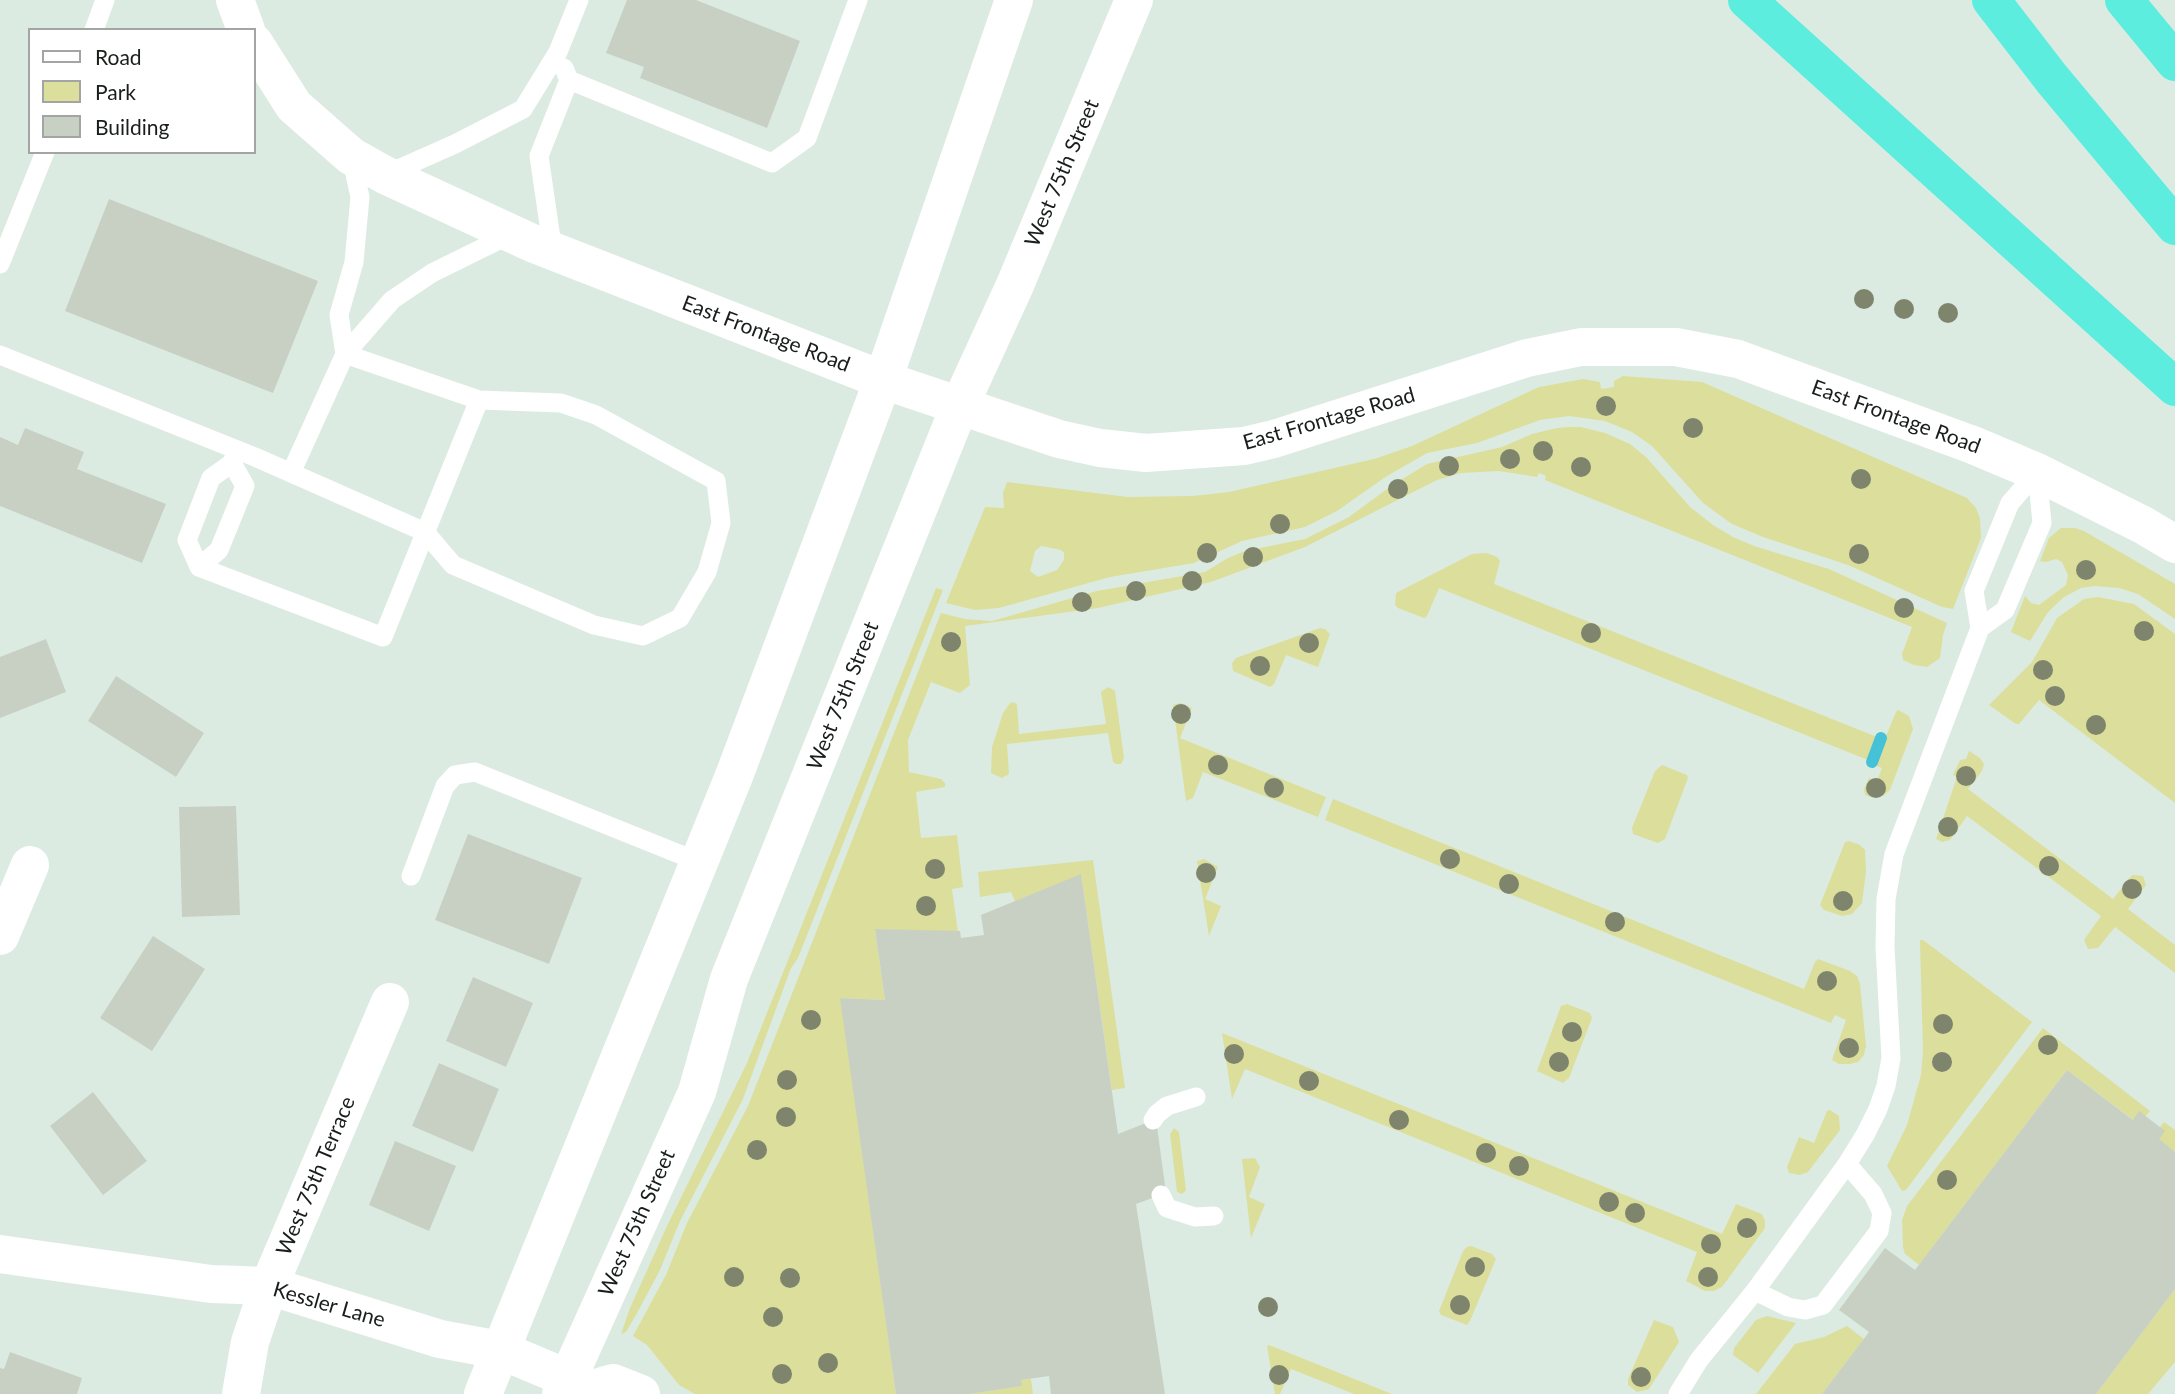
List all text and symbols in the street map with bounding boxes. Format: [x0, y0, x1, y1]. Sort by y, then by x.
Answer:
legend [28, 28, 256, 154]
text: Road [95, 44, 142, 69]
text: Park [95, 79, 136, 104]
street label: West 75th Street [1020, 95, 1104, 251]
text: Building [95, 114, 170, 139]
street label: East Frontage Road [678, 290, 854, 378]
street label: East Frontage Road [1808, 375, 1984, 459]
street label: East Frontage Road [1240, 382, 1418, 456]
street label: West 75th Street [802, 618, 884, 774]
street label: West 75th Terrace [271, 1093, 361, 1259]
street label: West 75th Street [593, 1146, 681, 1300]
street label: Kessler Lane [270, 1277, 388, 1333]

